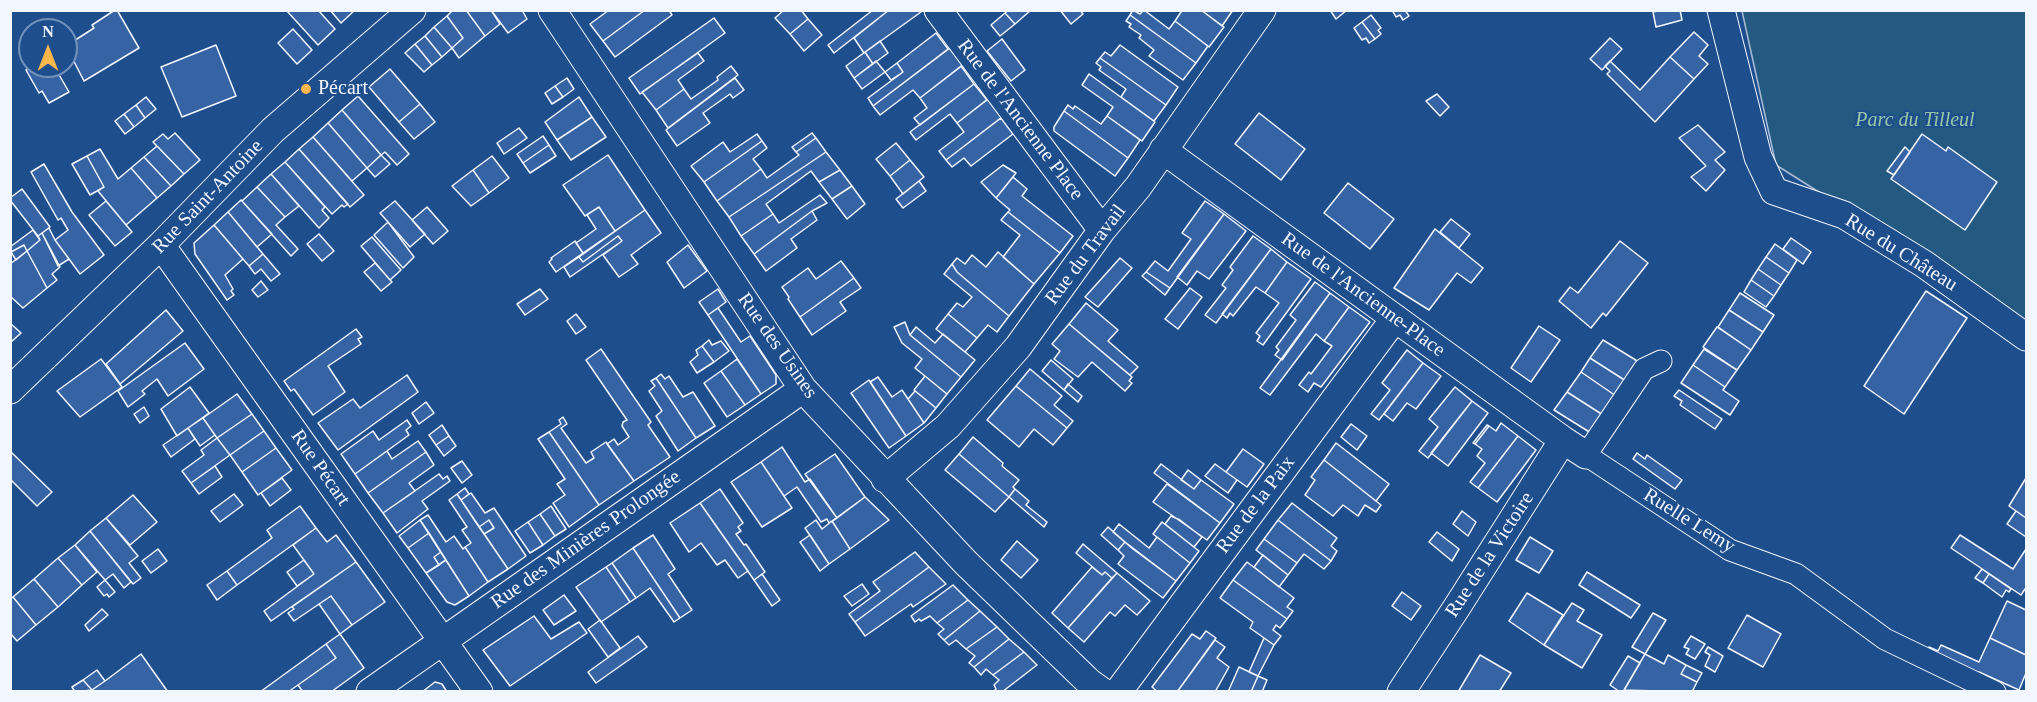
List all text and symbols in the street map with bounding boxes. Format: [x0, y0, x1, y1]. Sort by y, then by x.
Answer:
north arrow [18, 18, 78, 78]
text: N [42, 23, 54, 40]
street label: Rue de l'Ancienne Place [952, 35, 1088, 205]
place label: Pécart [318, 77, 368, 101]
marker: Pécart [299, 82, 313, 96]
park label: Parc du Tilleul [1855, 109, 1975, 133]
street label: Rue Saint-Antoine [147, 135, 269, 259]
street label: Rue du Travail [1041, 200, 1131, 310]
street label: Rue du Château [1840, 209, 1962, 297]
street label: Rue de l'Ancienne-Place [1276, 227, 1450, 363]
street label: Rue des Usines [732, 289, 822, 403]
street label: Rue Pécart [285, 425, 355, 511]
street label: Rue de la Paix [1211, 451, 1301, 559]
street label: Rue des Minières Prolongée [487, 465, 685, 615]
street label: Ruelle Lemy [1639, 483, 1739, 559]
street label: Rue de la Victoire [1440, 488, 1540, 622]

